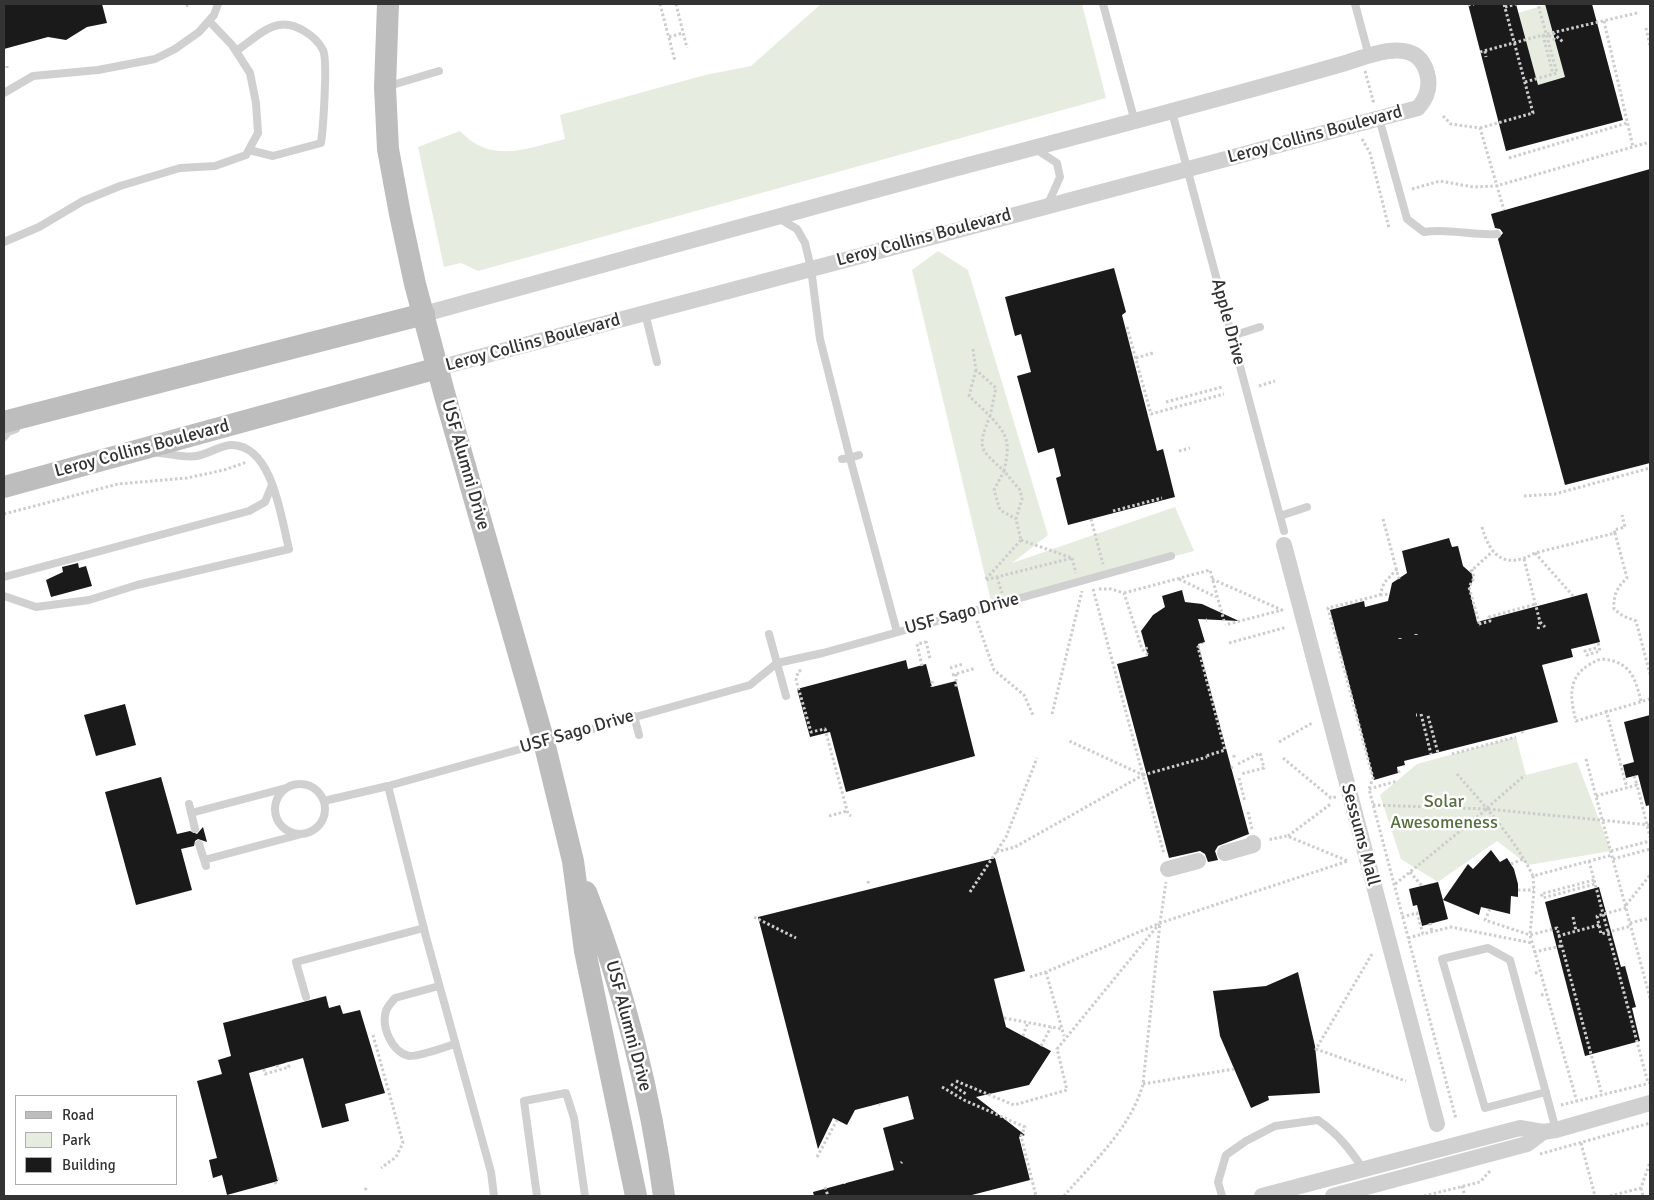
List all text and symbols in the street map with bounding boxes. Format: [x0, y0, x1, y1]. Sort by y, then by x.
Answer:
street label: Leroy Collins Boulevard [1225, 101, 1405, 169]
street label: Leroy Collins Boulevard [834, 204, 1014, 272]
street label: Apple Drive [1206, 277, 1250, 367]
street label: Leroy Collins Boulevard [443, 309, 623, 377]
street label: USF Alumni Drive [436, 397, 494, 533]
street label: Leroy Collins Boulevard [52, 415, 232, 483]
street label: USF Sago Drive [902, 588, 1022, 640]
street label: USF Sago Drive [518, 705, 636, 759]
street label: Sessums Mall [1336, 782, 1384, 888]
park label: Solar Awesomeness [1390, 791, 1498, 834]
street label: USF Alumni Drive [600, 958, 656, 1094]
legend [15, 1095, 178, 1185]
text: Road [62, 1106, 94, 1124]
text: Park [62, 1131, 91, 1149]
text: Building [62, 1156, 116, 1174]

